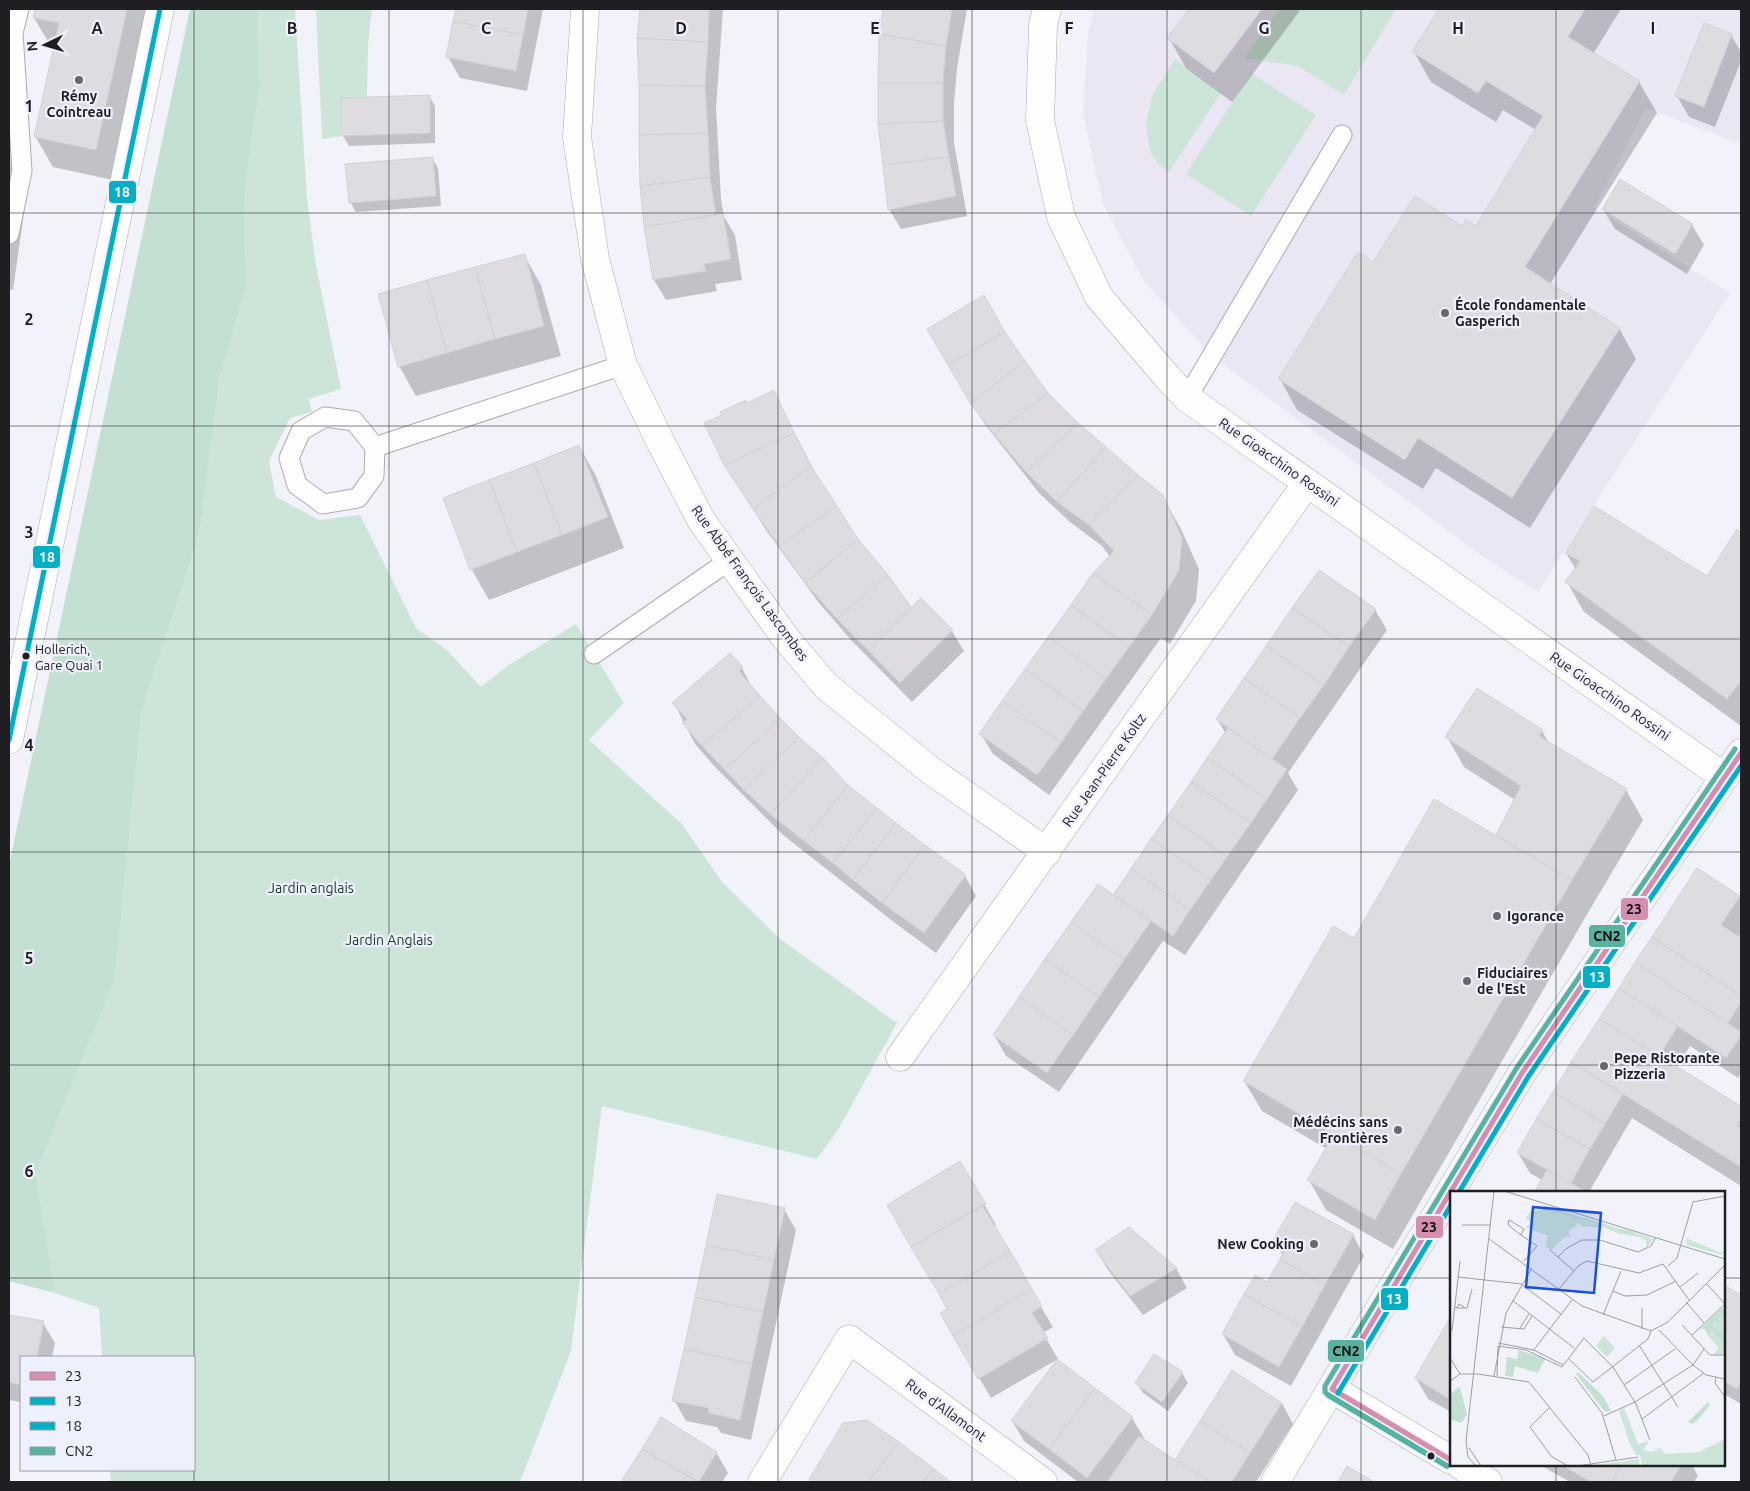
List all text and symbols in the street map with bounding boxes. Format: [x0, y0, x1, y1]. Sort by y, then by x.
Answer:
text: A [91, 19, 103, 37]
text: B [287, 19, 297, 37]
text: C [481, 19, 491, 37]
text: D [675, 19, 687, 37]
text: E [870, 19, 880, 37]
text: F [1065, 19, 1074, 37]
text: G [1258, 19, 1270, 37]
text: H [1452, 19, 1464, 37]
text: I [1651, 19, 1655, 37]
north arrow [20, 20, 70, 70]
text: N [24, 40, 40, 52]
marker: Rémy Cointreau [73, 74, 85, 86]
place label: Rémy Cointreau [47, 88, 111, 120]
text: 1 [24, 97, 34, 115]
line badge: 18 [108, 180, 137, 204]
text: 18 [114, 184, 130, 200]
place label: École fondamentale Gasperich [1455, 296, 1586, 329]
marker: École fondamentale Gasperich [1439, 307, 1451, 319]
text: 2 [24, 310, 34, 328]
street label: Rue Gioacchino Rossini [1216, 414, 1342, 510]
street label: Rue Abbé François Lascombes [688, 502, 812, 664]
text: 3 [24, 523, 34, 541]
line badge: 18 [32, 545, 61, 569]
text: 18 [39, 549, 55, 565]
place label: Hollerich, Gare Quai 1 [35, 642, 103, 673]
street label: Rue Gioacchino Rossini [1547, 648, 1673, 744]
marker: Hollerich, Gare Quai 1 [21, 651, 31, 661]
street label: Rue Jean-Pierre Koltz [1059, 710, 1149, 830]
text: 4 [24, 736, 34, 754]
park label: Jardin anglais [268, 880, 354, 896]
line badge: 23 [1620, 897, 1649, 921]
text: 23 [1626, 901, 1642, 917]
place label: Igorance [1507, 908, 1564, 924]
marker: Igorance [1491, 910, 1503, 922]
line badge: CN2 [1588, 924, 1626, 948]
text: CN2 [1593, 928, 1621, 944]
park label: Jardin Anglais [345, 932, 433, 948]
text: 5 [24, 949, 34, 967]
place label: Fiduciaires de l'Est [1477, 965, 1548, 997]
line badge: 13 [1582, 965, 1611, 989]
text: 13 [1589, 969, 1605, 985]
marker: Fiduciaires de l'Est [1461, 975, 1473, 987]
place label: Pepe Ristorante Pizzeria [1614, 1050, 1720, 1082]
marker: Pepe Ristorante Pizzeria [1598, 1060, 1610, 1072]
place label: Médécins sans Frontières [1293, 1114, 1388, 1146]
marker: Médécins sans Frontières [1392, 1124, 1404, 1136]
text: 6 [24, 1162, 34, 1180]
inset map [1450, 1191, 1725, 1466]
line badge: 23 [1415, 1215, 1444, 1239]
text: 23 [1421, 1219, 1437, 1235]
place label: New Cooking [1217, 1236, 1304, 1252]
marker: New Cooking [1308, 1238, 1320, 1250]
line badge: 13 [1380, 1287, 1409, 1311]
text: 13 [1386, 1291, 1402, 1307]
line badge: CN2 [1327, 1339, 1365, 1363]
text: CN2 [1332, 1343, 1360, 1359]
legend [20, 1356, 195, 1471]
text: 23 [65, 1367, 82, 1384]
street label: Rue d'Allamont [903, 1375, 990, 1445]
text: 13 [65, 1392, 82, 1409]
text: 18 [65, 1417, 82, 1434]
text: CN2 [65, 1442, 93, 1459]
unlabelled marker [1426, 1451, 1436, 1461]

